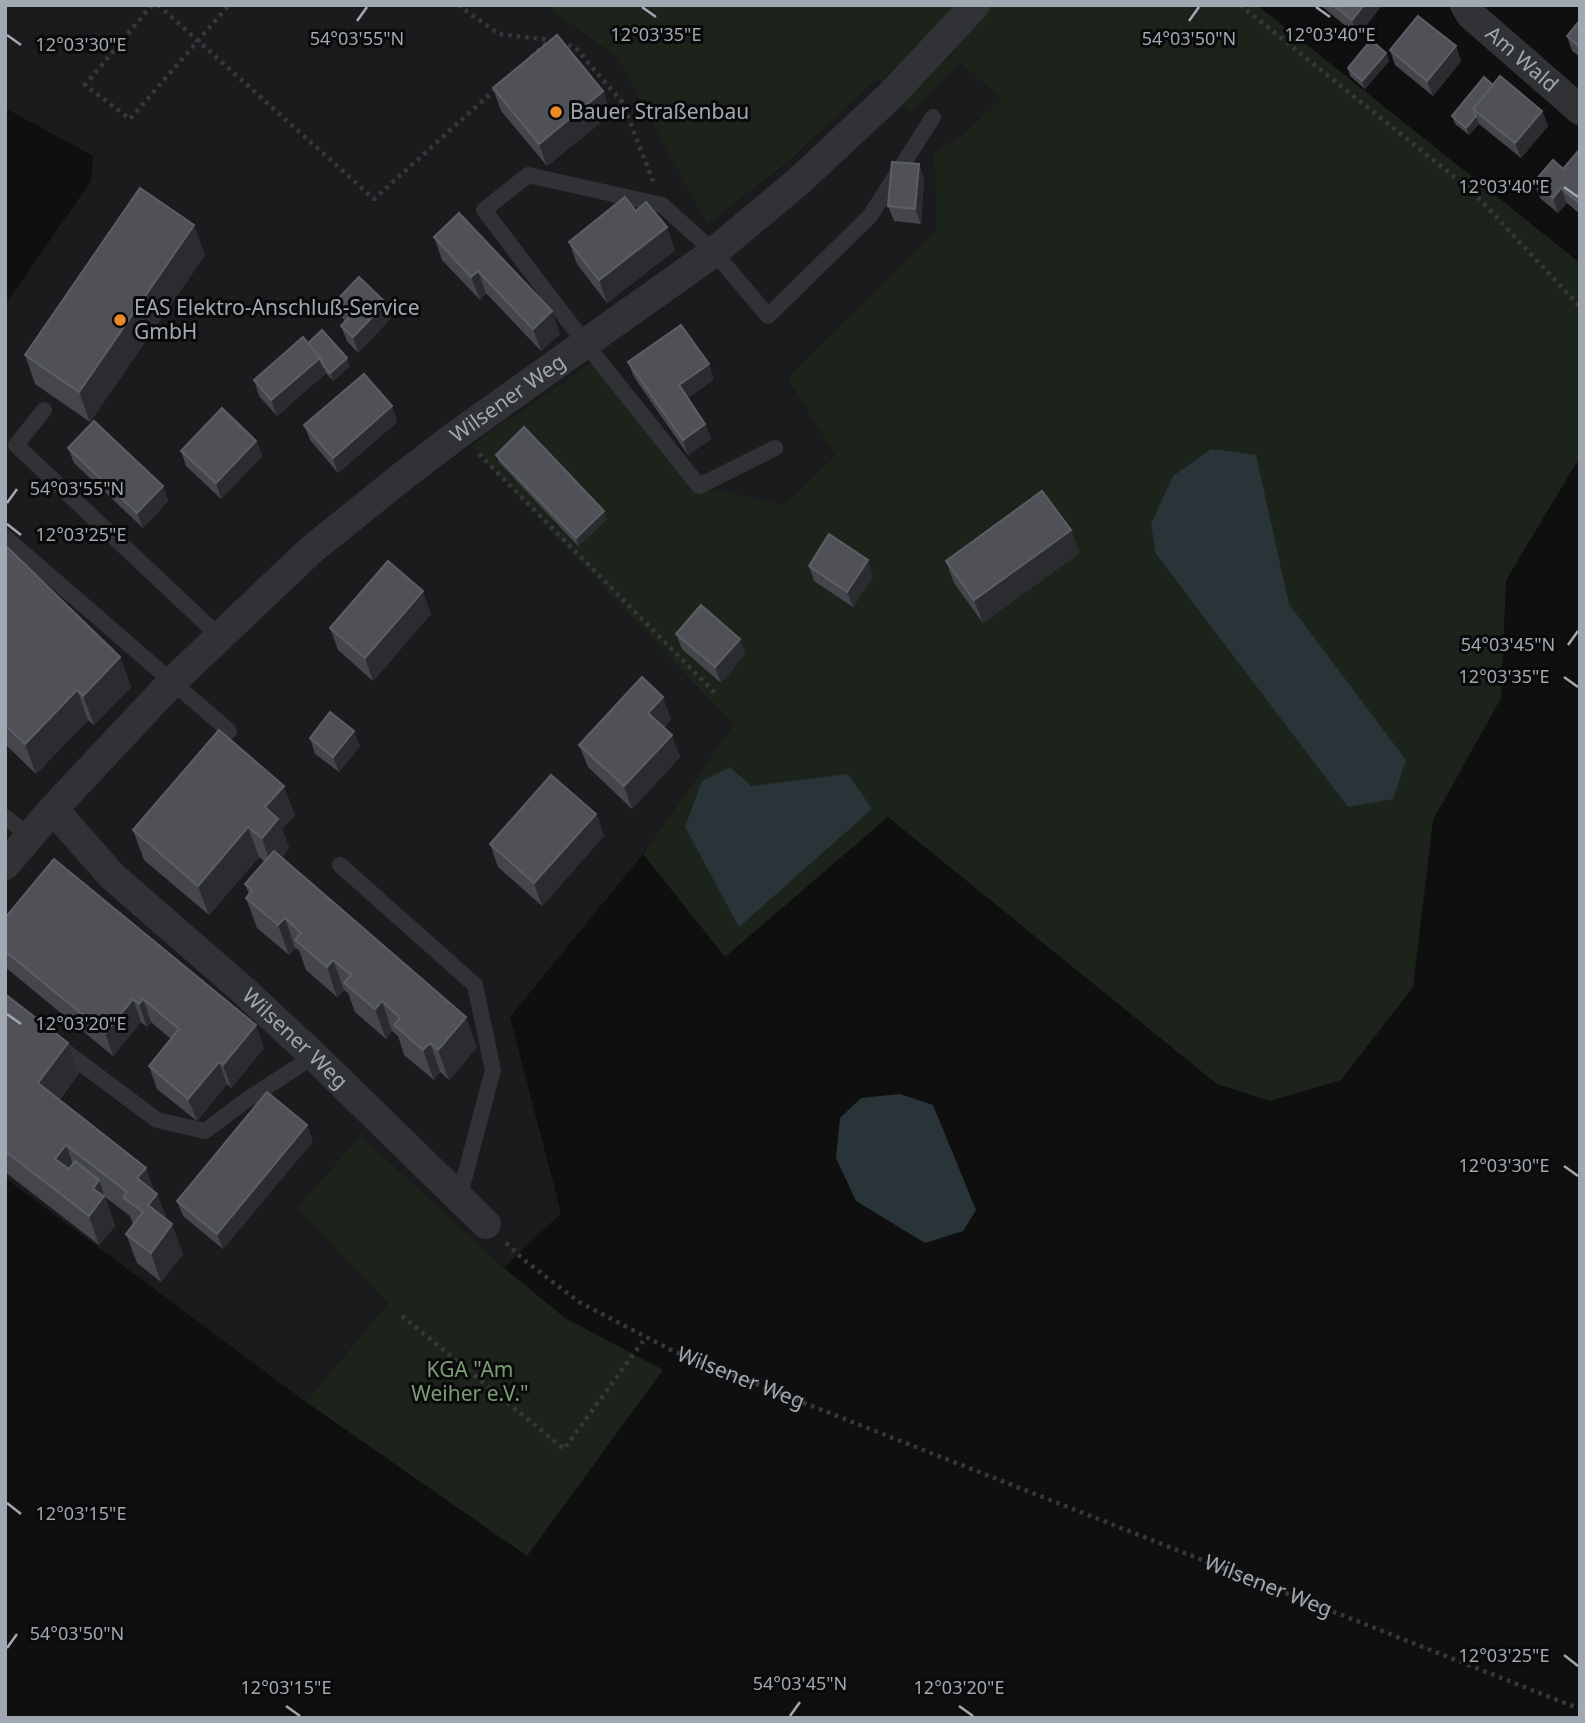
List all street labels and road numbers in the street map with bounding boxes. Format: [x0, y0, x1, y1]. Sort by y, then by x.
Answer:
street label: Am Wald [1480, 19, 1565, 98]
street label: Wilsener Weg [444, 347, 571, 448]
street label: Wilsener Weg [237, 981, 354, 1094]
street label: Wilsener Weg [673, 1339, 809, 1415]
street label: Wilsener Weg [1201, 1547, 1337, 1623]

